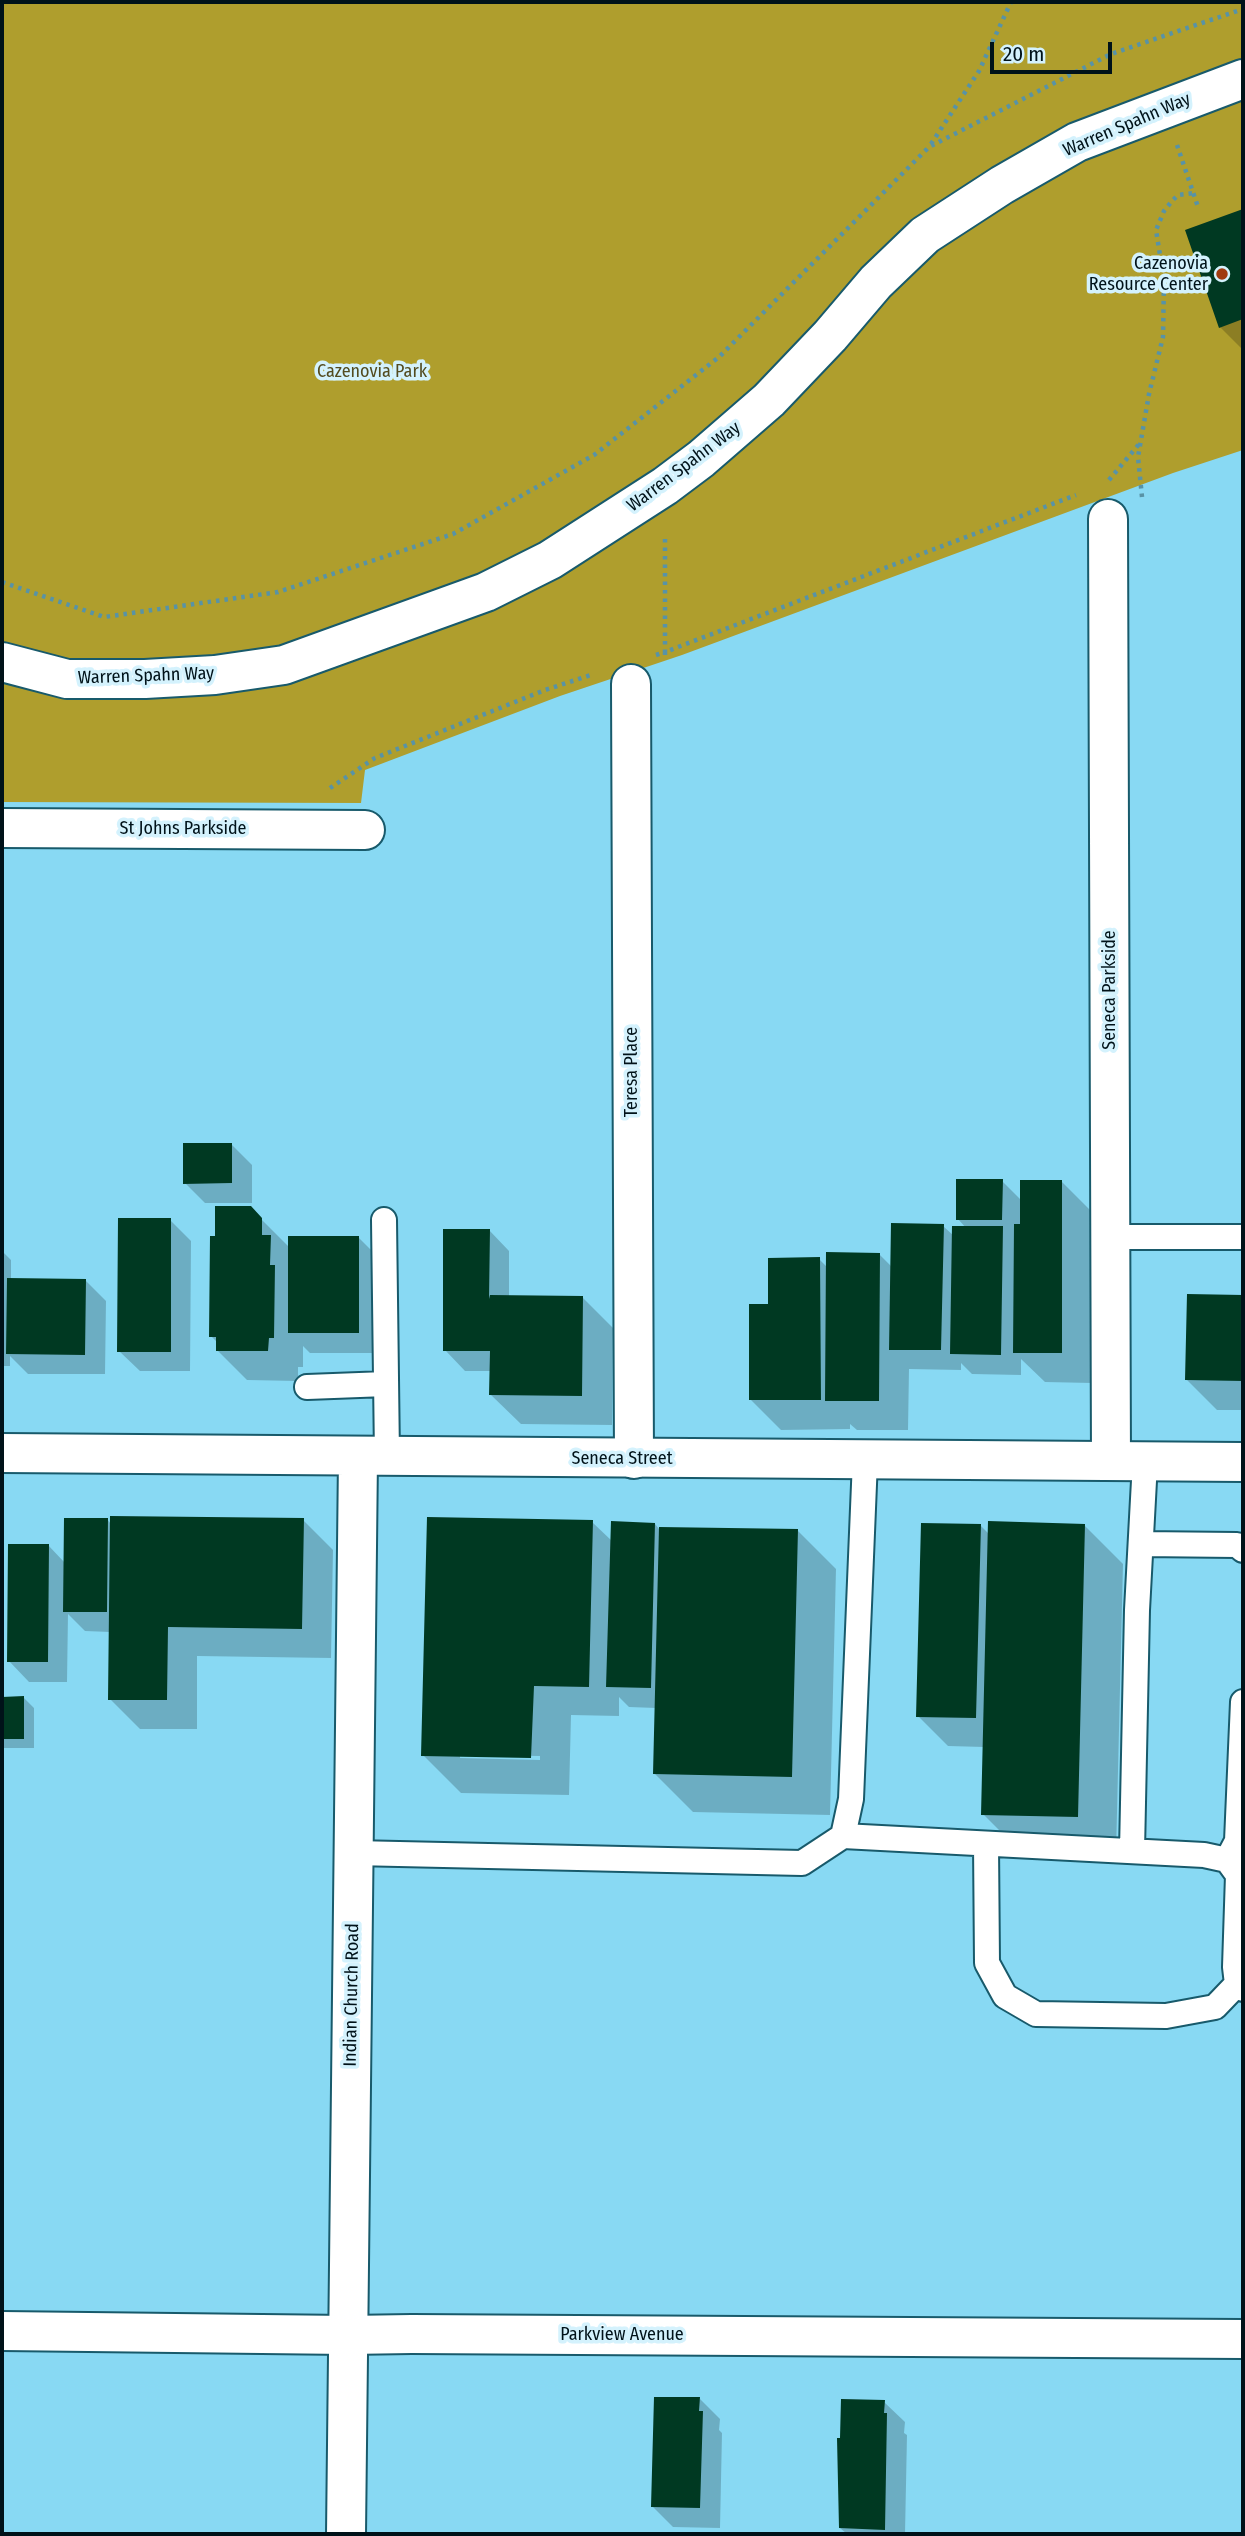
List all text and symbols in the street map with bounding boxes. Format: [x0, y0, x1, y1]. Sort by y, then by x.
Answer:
scale bar [993, 28, 1116, 72]
text: 20 m [1003, 41, 1044, 67]
street label: Warren Spahn Way [1060, 88, 1194, 162]
place label: Cazenovia Resource Center [1089, 253, 1208, 296]
marker: Cazenovia Resource Center [1214, 266, 1230, 282]
park label: Cazenovia Park [317, 361, 427, 383]
street label: Warren Spahn Way [623, 417, 745, 517]
street label: Warren Spahn Way [78, 663, 214, 689]
street label: St Johns Parkside [120, 818, 246, 840]
street label: Seneca Parkside [1099, 930, 1121, 1050]
street label: Teresa Place [621, 1027, 643, 1117]
street label: Seneca Street [571, 1448, 673, 1470]
street label: Indian Church Road [340, 1923, 364, 2067]
street label: Parkview Avenue [560, 2324, 684, 2346]

